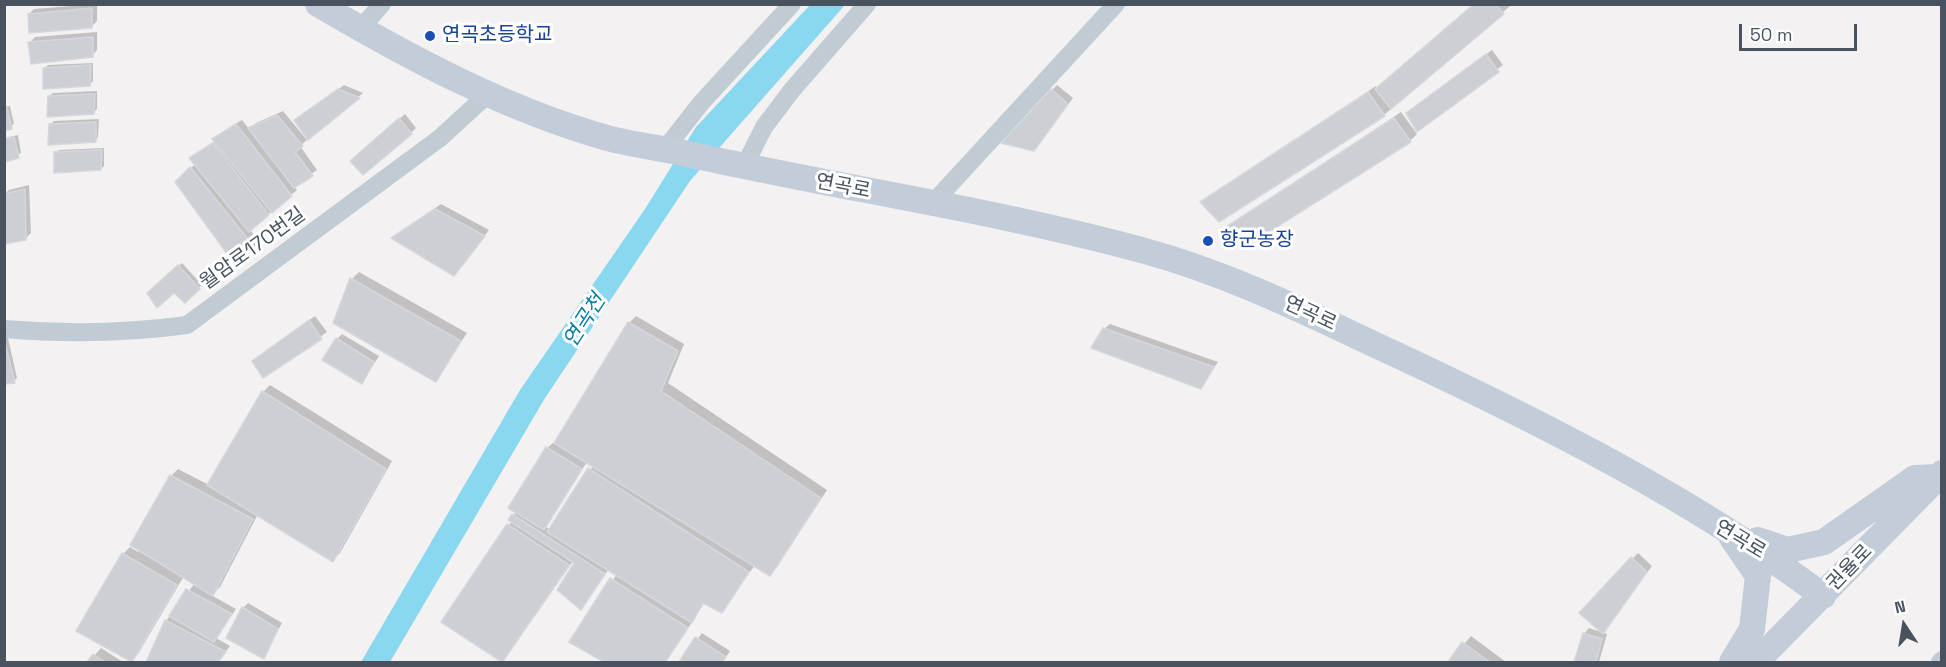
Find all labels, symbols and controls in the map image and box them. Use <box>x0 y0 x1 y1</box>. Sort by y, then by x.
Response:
scale bar <box>1742 12 1860 50</box>
text: 50 m <box>1750 23 1792 46</box>
place label: 연곡초등학교 <box>442 24 552 48</box>
marker: 연곡초등학교 <box>423 29 437 43</box>
street label: 연곡로 <box>814 170 872 204</box>
street label: 월암로170번길 <box>196 203 310 295</box>
place label: 향군농장 <box>1220 229 1294 253</box>
marker: 향군농장 <box>1201 234 1215 248</box>
water label: 연곡천 <box>559 290 611 352</box>
street label: 연곡로 <box>1280 291 1340 337</box>
street label: 연곡로 <box>1710 515 1770 565</box>
street label: 권율로 <box>1822 540 1878 596</box>
north arrow <box>1874 595 1934 655</box>
text: N <box>1893 596 1908 618</box>

